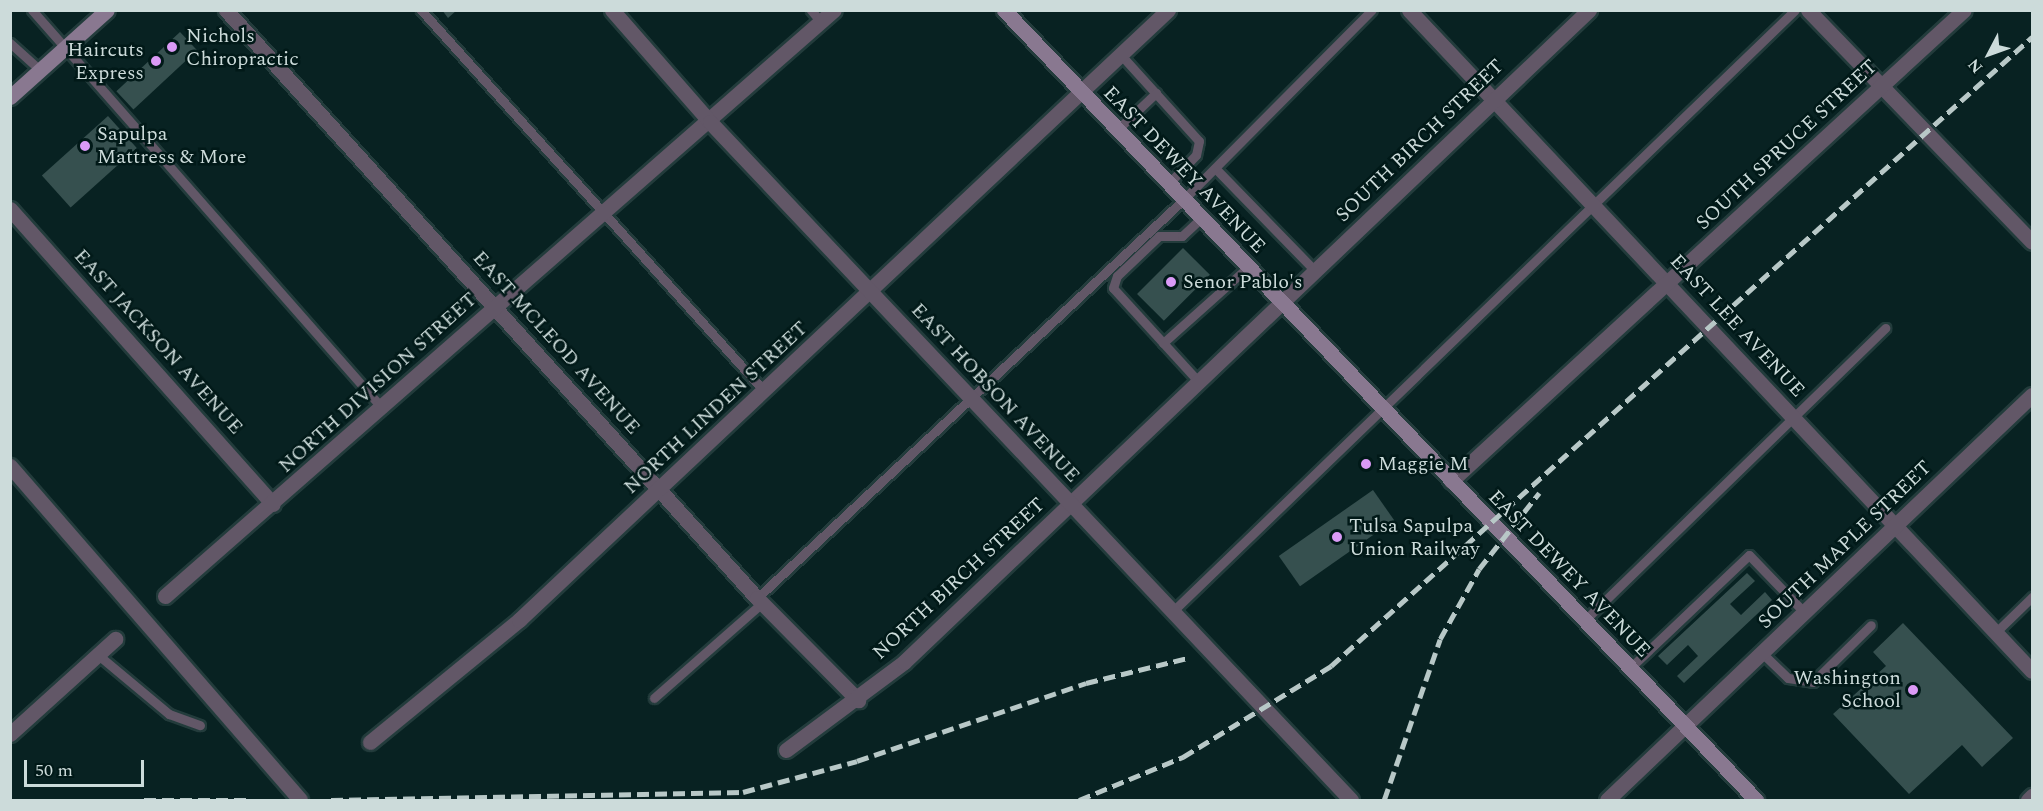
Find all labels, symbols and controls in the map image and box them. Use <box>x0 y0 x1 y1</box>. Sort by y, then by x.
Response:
place label: Nichols Chiropractic <box>186 24 299 71</box>
north arrow <box>1959 24 2019 84</box>
place label: Haircuts Express <box>67 38 144 85</box>
marker: Nichols Chiropractic <box>163 38 181 56</box>
text: N <box>1962 53 1989 79</box>
marker: Haircuts Express <box>149 54 163 68</box>
street label: SOUTH BIRCH STREET <box>1331 54 1509 228</box>
street label: SOUTH SPRUCE STREET <box>1691 55 1883 235</box>
street label: EAST DEWEY AVENUE <box>1098 81 1270 259</box>
place label: Sapulpa Mattress & More <box>97 122 247 169</box>
marker: Sapulpa Mattress & More <box>78 139 92 153</box>
street label: EAST JACKSON AVENUE <box>68 244 248 440</box>
street label: EAST MCLEOD AVENUE <box>467 246 645 440</box>
street label: EAST LEE AVENUE <box>1665 250 1809 402</box>
place label: Senor Pablo's <box>1183 270 1303 294</box>
marker: Senor Pablo's <box>1164 275 1178 289</box>
street label: NORTH DIVISION STREET <box>274 288 482 478</box>
street label: EAST HOBSON AVENUE <box>906 298 1084 488</box>
street label: NORTH LINDEN STREET <box>619 317 813 499</box>
place label: Maggie M <box>1378 452 1468 476</box>
street label: SOUTH MAPLE STREET <box>1753 456 1937 634</box>
marker: Maggie M <box>1359 457 1373 471</box>
street label: EAST DEWEY AVENUE <box>1483 485 1655 663</box>
street label: NORTH BIRCH STREET <box>868 493 1050 665</box>
place label: Tulsa Sapulpa Union Railway <box>1349 514 1480 561</box>
marker: Tulsa Sapulpa Union Railway <box>1330 530 1344 544</box>
place label: Washington School <box>1794 666 1901 713</box>
marker: Washington School <box>1906 683 1920 697</box>
scale bar <box>27 748 147 786</box>
text: 50 m <box>35 757 73 784</box>

